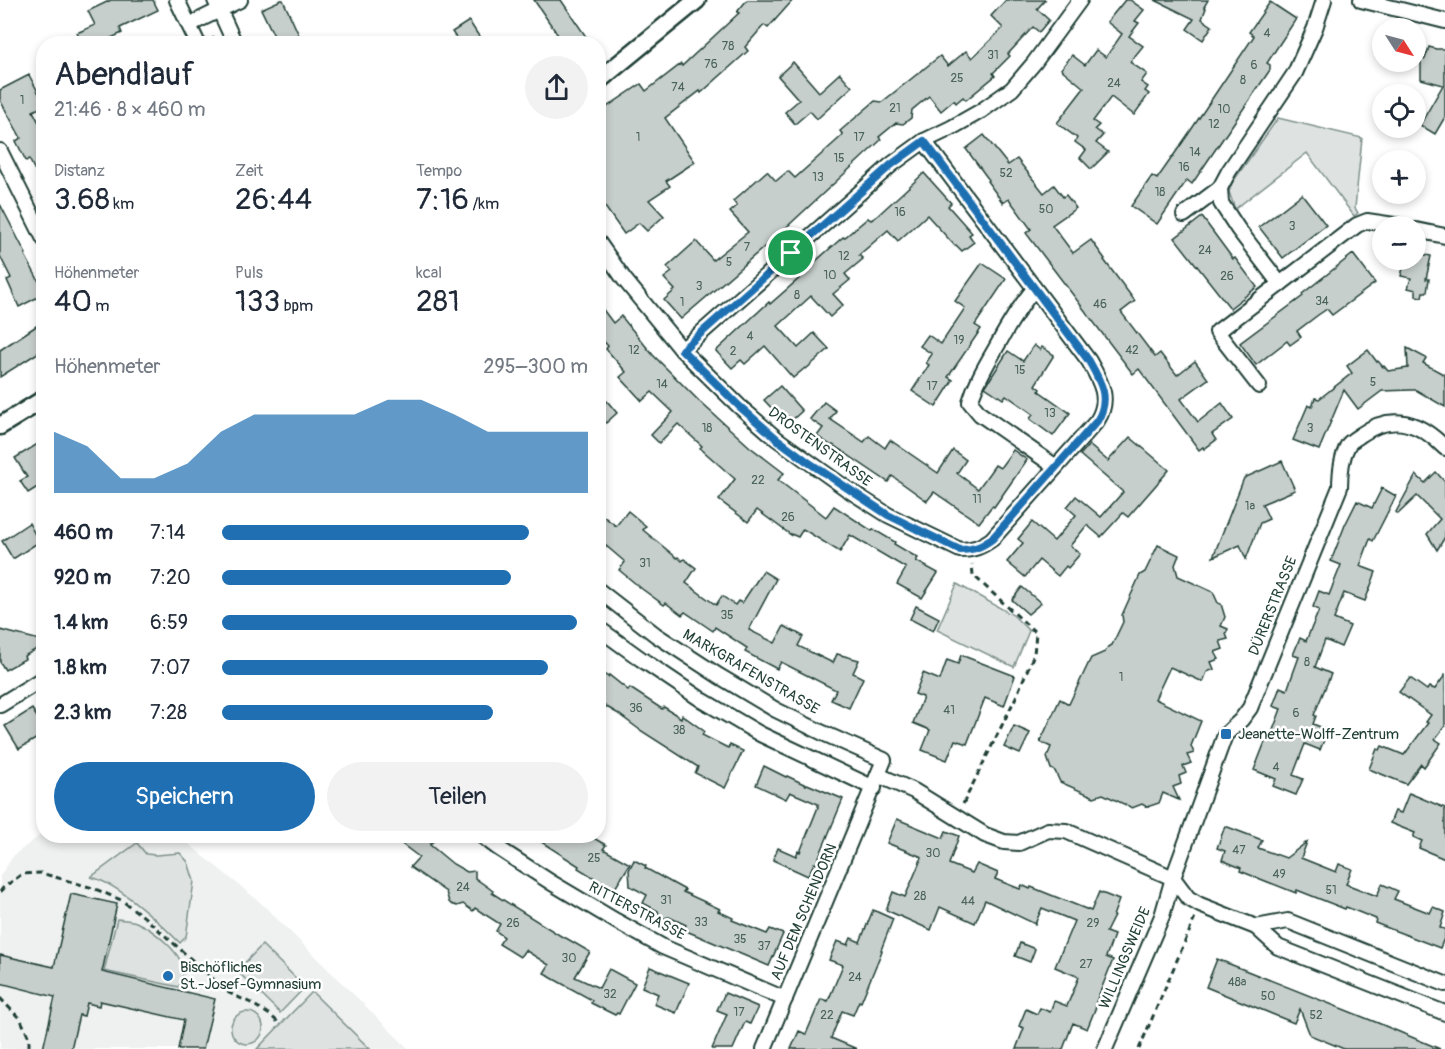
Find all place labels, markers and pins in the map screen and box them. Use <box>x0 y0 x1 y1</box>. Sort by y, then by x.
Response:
pin <box>765 227 816 278</box>
place label: Jeanette-Wolff-Zentrum <box>1238 725 1399 744</box>
marker: Jeanette-Wolff-Zentrum <box>1219 727 1233 741</box>
place label: Bischöfliches St.-Josef-Gymnasium <box>180 958 321 994</box>
marker: Bischöfliches St.-Josef-Gymnasium <box>161 969 175 983</box>

